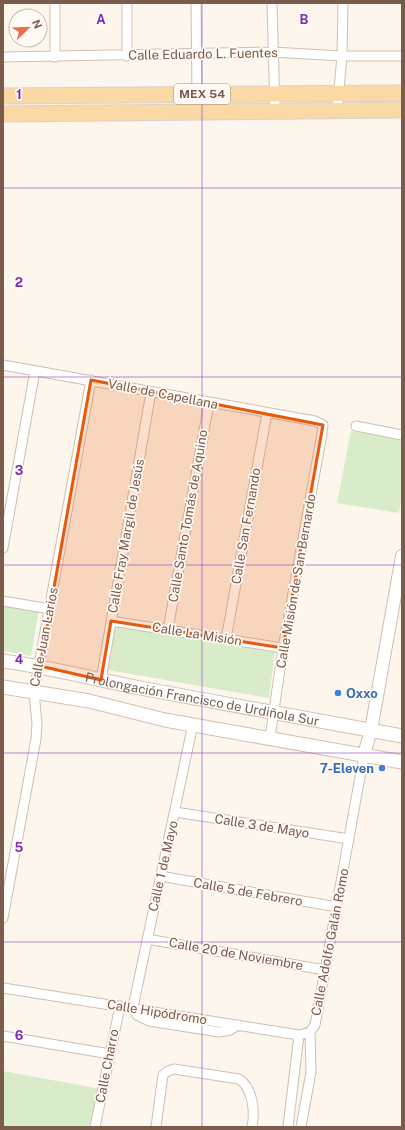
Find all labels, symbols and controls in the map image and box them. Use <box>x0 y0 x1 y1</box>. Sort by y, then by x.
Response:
north arrow <box>8 8 48 48</box>
text: A <box>96 12 106 27</box>
text: B <box>300 12 309 27</box>
text: N <box>30 18 44 30</box>
street label: Calle Eduardo L. Fuentes <box>128 45 278 63</box>
road number: MEX 54 <box>174 84 230 104</box>
text: 1 <box>16 87 22 102</box>
text: 2 <box>15 275 23 290</box>
street label: Valle de Capellana <box>107 376 219 412</box>
street label: Calle Santo Tomás de Aquino <box>165 429 211 603</box>
street label: Calle Fray Margil de Jesús <box>105 458 147 614</box>
text: 3 <box>15 463 24 478</box>
street label: Calle San Fernando <box>228 467 264 585</box>
street label: Calle Misión de San Bernardo <box>273 493 319 669</box>
street label: Calle Juan Larios <box>27 586 61 688</box>
street label: Calle La Misión <box>151 619 243 649</box>
text: 4 <box>15 652 24 667</box>
street label: Prolongación Francisco de Urdiñola Sur <box>84 669 321 728</box>
place label: Oxxo <box>346 686 378 701</box>
marker: Oxxo <box>333 688 343 698</box>
place label: 7-Eleven <box>320 761 374 776</box>
marker: 7-Eleven <box>377 763 387 773</box>
street label: Calle 3 de Mayo <box>213 811 311 841</box>
street label: Calle 1 de Mayo <box>145 819 181 913</box>
text: 5 <box>15 840 24 855</box>
street label: Calle Adolfo Galán Romo <box>308 867 352 1017</box>
street label: Calle 5 de Febrero <box>192 875 304 909</box>
street label: Calle 20 de Noviembre <box>168 935 304 973</box>
street label: Calle Hipódromo <box>106 997 208 1027</box>
text: 6 <box>15 1028 24 1043</box>
street label: Calle Charro <box>92 1028 122 1104</box>

